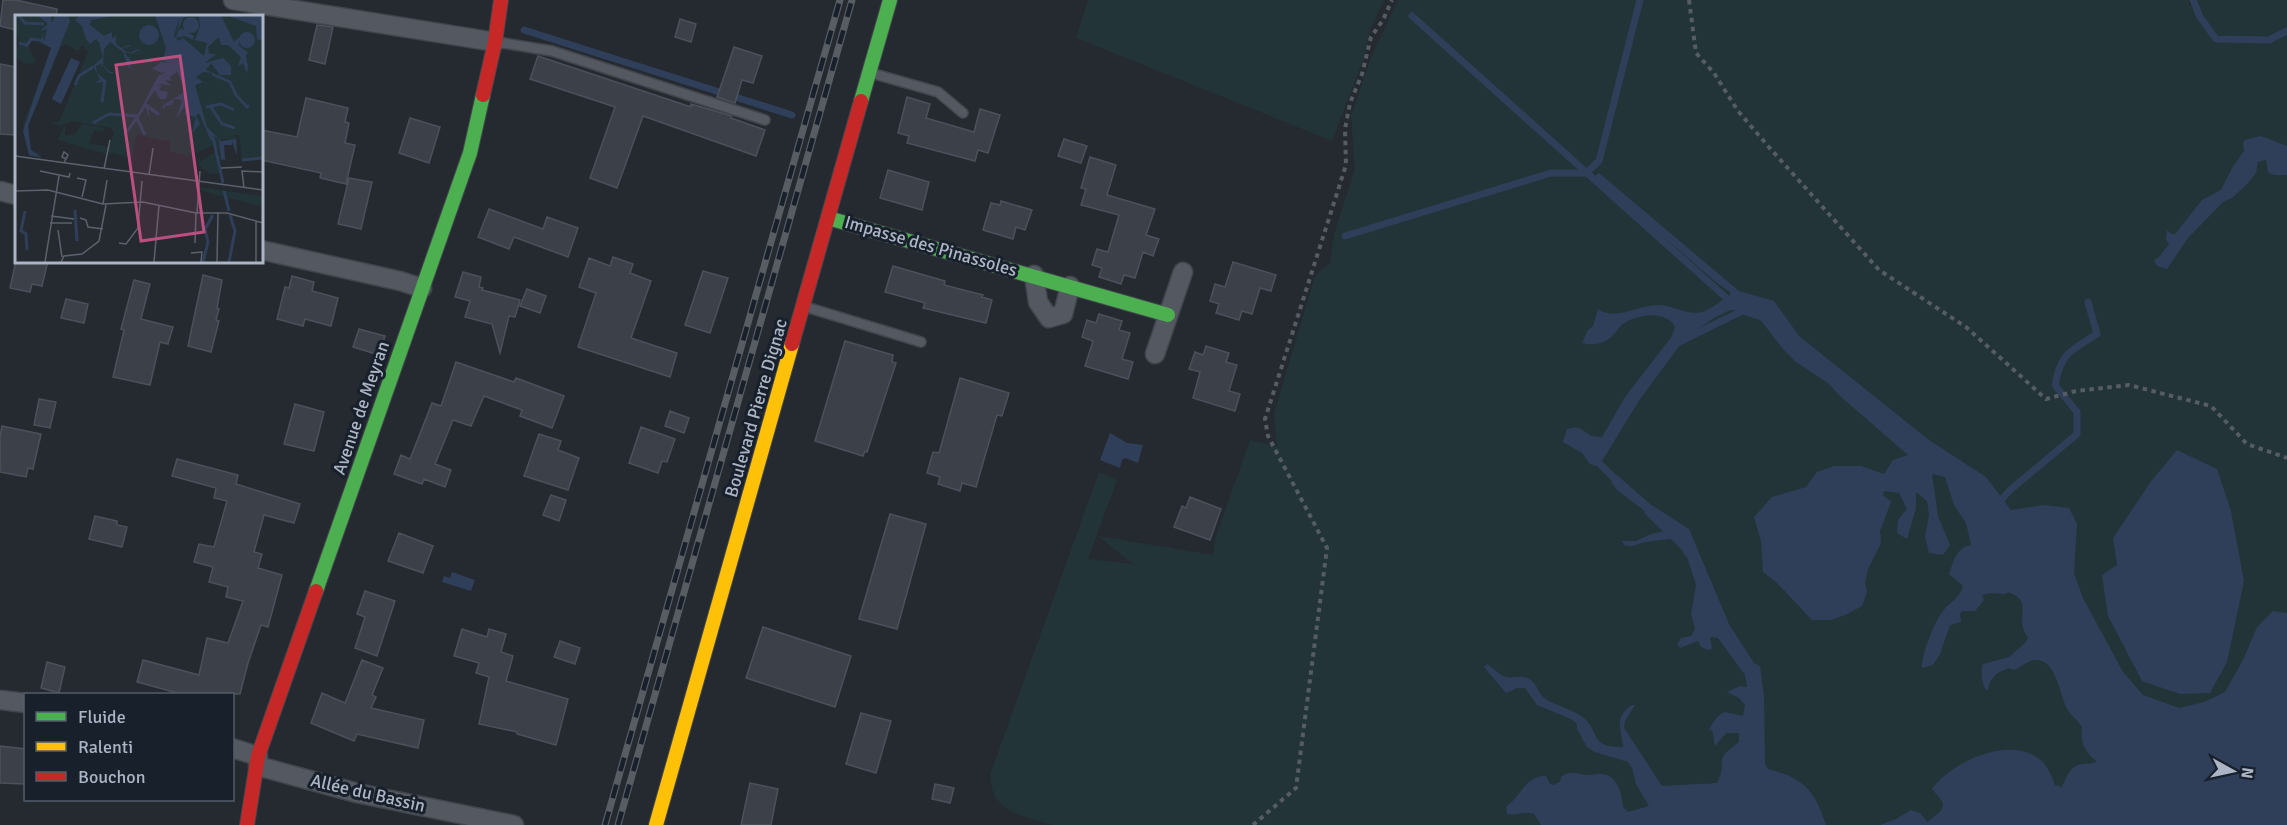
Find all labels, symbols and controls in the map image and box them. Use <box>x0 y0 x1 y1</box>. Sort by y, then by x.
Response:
inset map <box>15 15 262 262</box>
street label: Impasse des Pinassoles <box>842 211 1020 281</box>
street label: Boulevard Pierre Dignac <box>720 316 792 500</box>
street label: Avenue de Meyran <box>328 338 394 478</box>
legend <box>24 693 234 801</box>
text: Fluide <box>78 706 126 728</box>
text: Ralenti <box>78 736 133 758</box>
north arrow <box>2203 741 2263 801</box>
text: Bouchon <box>78 766 146 788</box>
text: N <box>2236 766 2258 780</box>
street label: Allée du Bassin <box>309 769 427 817</box>

